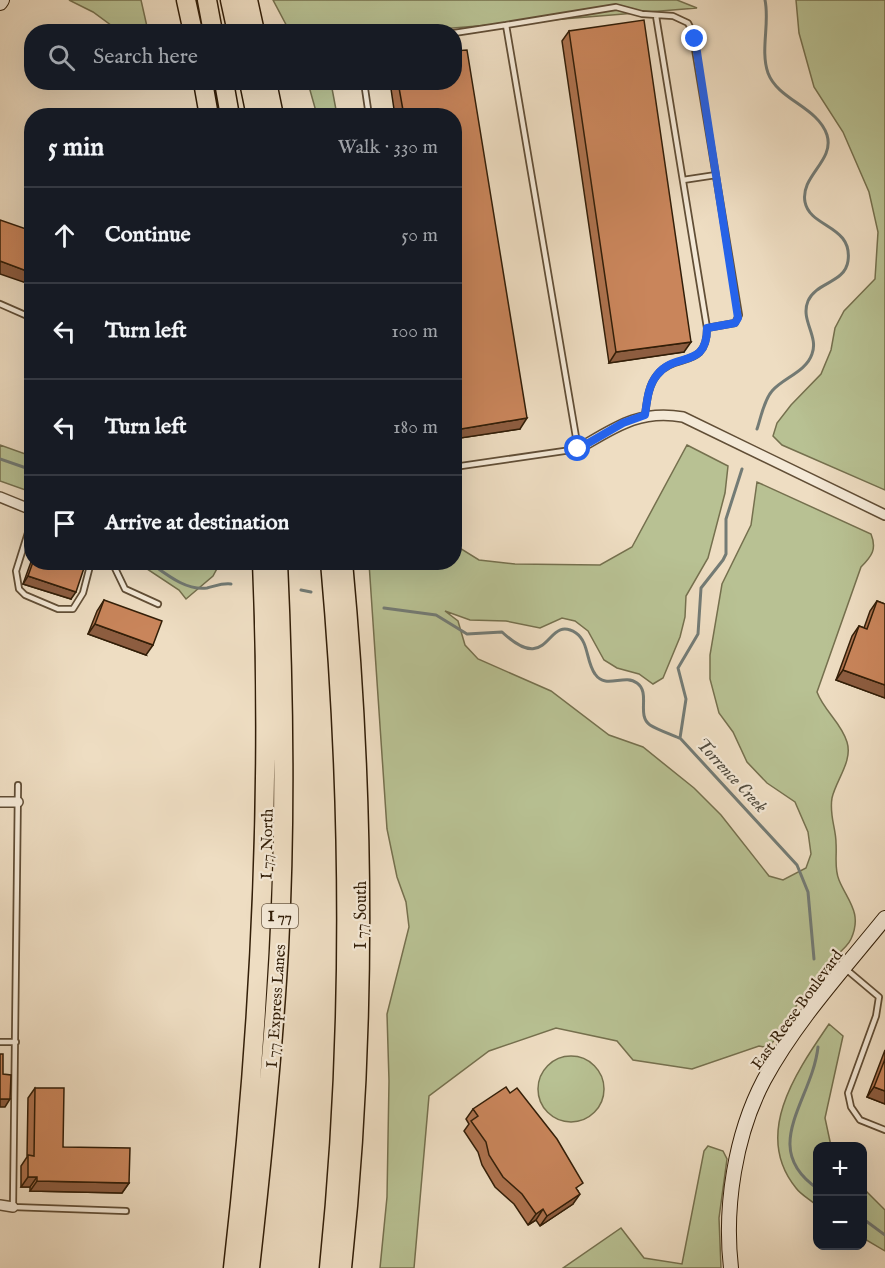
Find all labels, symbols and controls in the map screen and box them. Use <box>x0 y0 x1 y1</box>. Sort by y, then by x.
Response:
search box <box>24 24 462 90</box>
route end <box>681 25 707 51</box>
icon: search <box>45 41 78 74</box>
text: Search here <box>93 43 198 71</box>
text: 5 min <box>48 131 104 164</box>
text: Walk · 330 m <box>338 135 438 160</box>
icon: ahead <box>48 219 81 252</box>
text: Continue <box>105 221 191 249</box>
text: 50 m <box>401 223 438 248</box>
icon: left <box>48 315 81 348</box>
text: Turn left <box>105 317 187 345</box>
text: 100 m <box>391 319 438 344</box>
icon: left <box>48 411 81 444</box>
text: Turn left <box>105 413 187 441</box>
text: 180 m <box>393 415 438 440</box>
route start <box>564 435 590 461</box>
icon: arrive <box>48 507 81 540</box>
text: Arrive at destination <box>105 509 289 537</box>
water label: Torrence Creek <box>690 734 772 818</box>
street label: I 77 North <box>257 808 279 880</box>
street label: I 77 South <box>352 881 372 949</box>
road number: I 77 <box>262 904 298 928</box>
street label: I 77 Express Lanes <box>263 943 291 1069</box>
street label: East Reese Boulevard <box>747 946 848 1074</box>
map controls <box>813 1142 867 1250</box>
button: + <box>813 1142 867 1196</box>
button: − <box>813 1196 867 1250</box>

